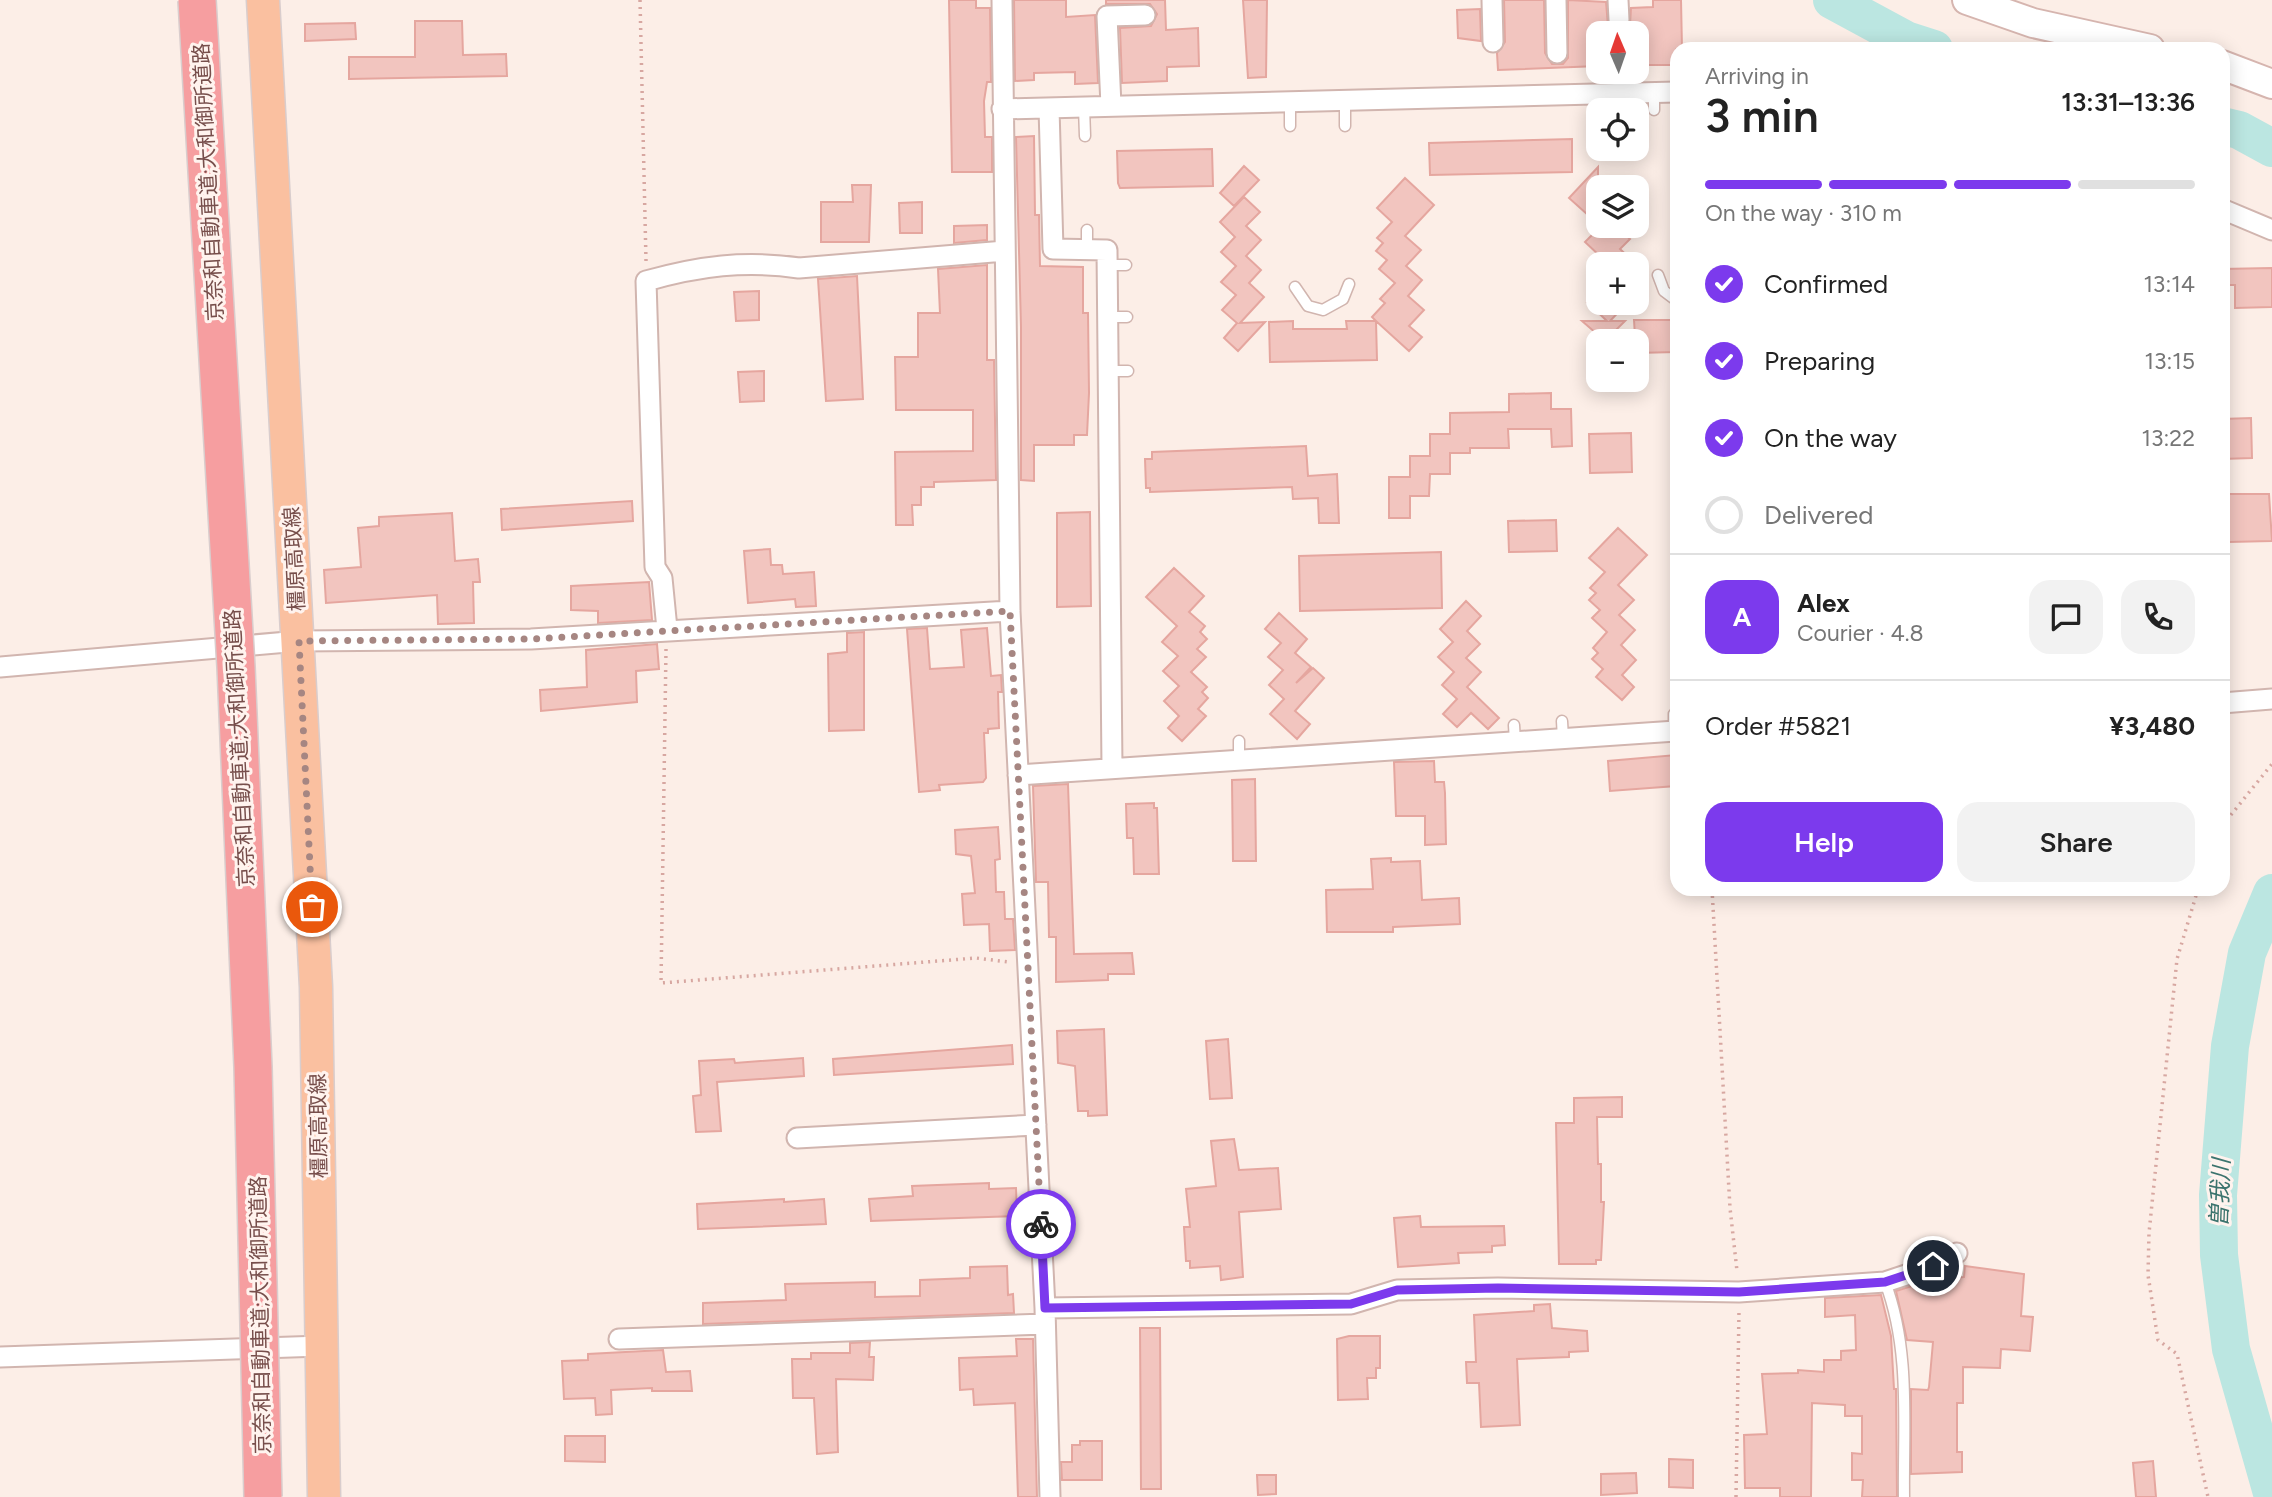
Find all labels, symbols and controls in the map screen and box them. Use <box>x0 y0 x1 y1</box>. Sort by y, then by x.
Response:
north arrow <box>1586 21 1648 84</box>
map controls <box>1586 21 1649 392</box>
street label: 京奈和自動車道;大和御所道路 <box>188 42 228 322</box>
text: Arriving in <box>1705 62 1809 90</box>
text: 13:31–13:36 <box>2061 86 2195 118</box>
text: 3 min <box>1705 88 1819 144</box>
button: locate <box>1586 98 1649 161</box>
button: layers <box>1586 175 1649 238</box>
text: On the way · 310 m <box>1705 199 1902 227</box>
button: + <box>1586 252 1649 315</box>
icon: check <box>1705 265 1743 303</box>
text: Confirmed <box>1764 268 1888 300</box>
text: 13:14 <box>2143 270 2195 298</box>
button: − <box>1586 329 1649 392</box>
icon: check <box>1705 342 1743 380</box>
text: Preparing <box>1764 345 1875 377</box>
text: 13:15 <box>2144 347 2195 375</box>
icon: check <box>1705 419 1743 457</box>
text: On the way <box>1764 422 1897 454</box>
text: 13:22 <box>2141 424 2195 452</box>
text: Delivered <box>1764 499 1873 531</box>
street label: 橿原高取線 <box>279 506 309 612</box>
button: chat <box>2029 580 2103 654</box>
button: phone <box>2121 580 2195 654</box>
text: Alex <box>1797 587 1850 619</box>
text: A <box>1733 601 1751 633</box>
street label: 京奈和自動車道;大和御所道路 <box>219 608 259 888</box>
text: Courier · 4.8 <box>1797 619 1924 647</box>
text: Order #5821 <box>1705 710 1851 742</box>
text: ¥3,480 <box>2109 710 2195 742</box>
button: Help <box>1705 802 1943 882</box>
button: Share <box>1957 802 2195 882</box>
pin <box>282 877 342 937</box>
icon: bag <box>293 888 331 926</box>
street label: 橿原高取線 <box>305 1073 331 1179</box>
water label: 曽我川 <box>2205 1155 2235 1228</box>
street label: 京奈和自動車道;大和御所道路 <box>245 1176 275 1454</box>
courier <box>1006 1189 1076 1259</box>
icon: bike <box>1022 1205 1060 1243</box>
pin <box>1903 1236 1963 1296</box>
icon: home <box>1914 1247 1952 1285</box>

